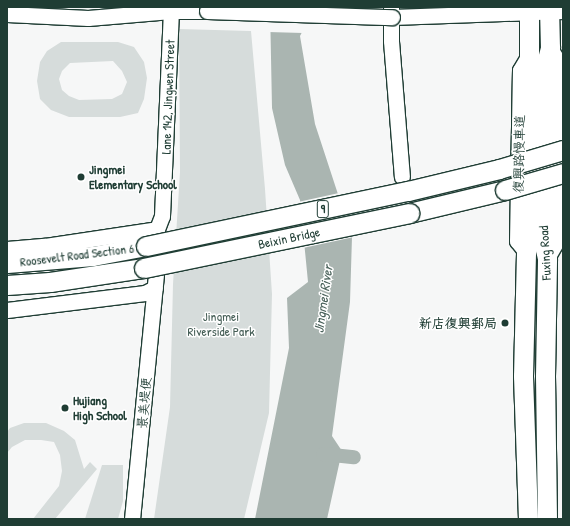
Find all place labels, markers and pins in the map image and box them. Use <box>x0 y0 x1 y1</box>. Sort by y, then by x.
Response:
place label: Jingmei Elementary School <box>89 162 177 193</box>
marker: Jingmei Elementary School <box>76 172 86 182</box>
place label: 新店復興郵局 <box>419 315 497 331</box>
marker: 新店復興郵局 <box>500 318 510 328</box>
place label: Hujiang High School <box>73 393 127 424</box>
marker: Hujiang High School <box>60 403 70 413</box>

